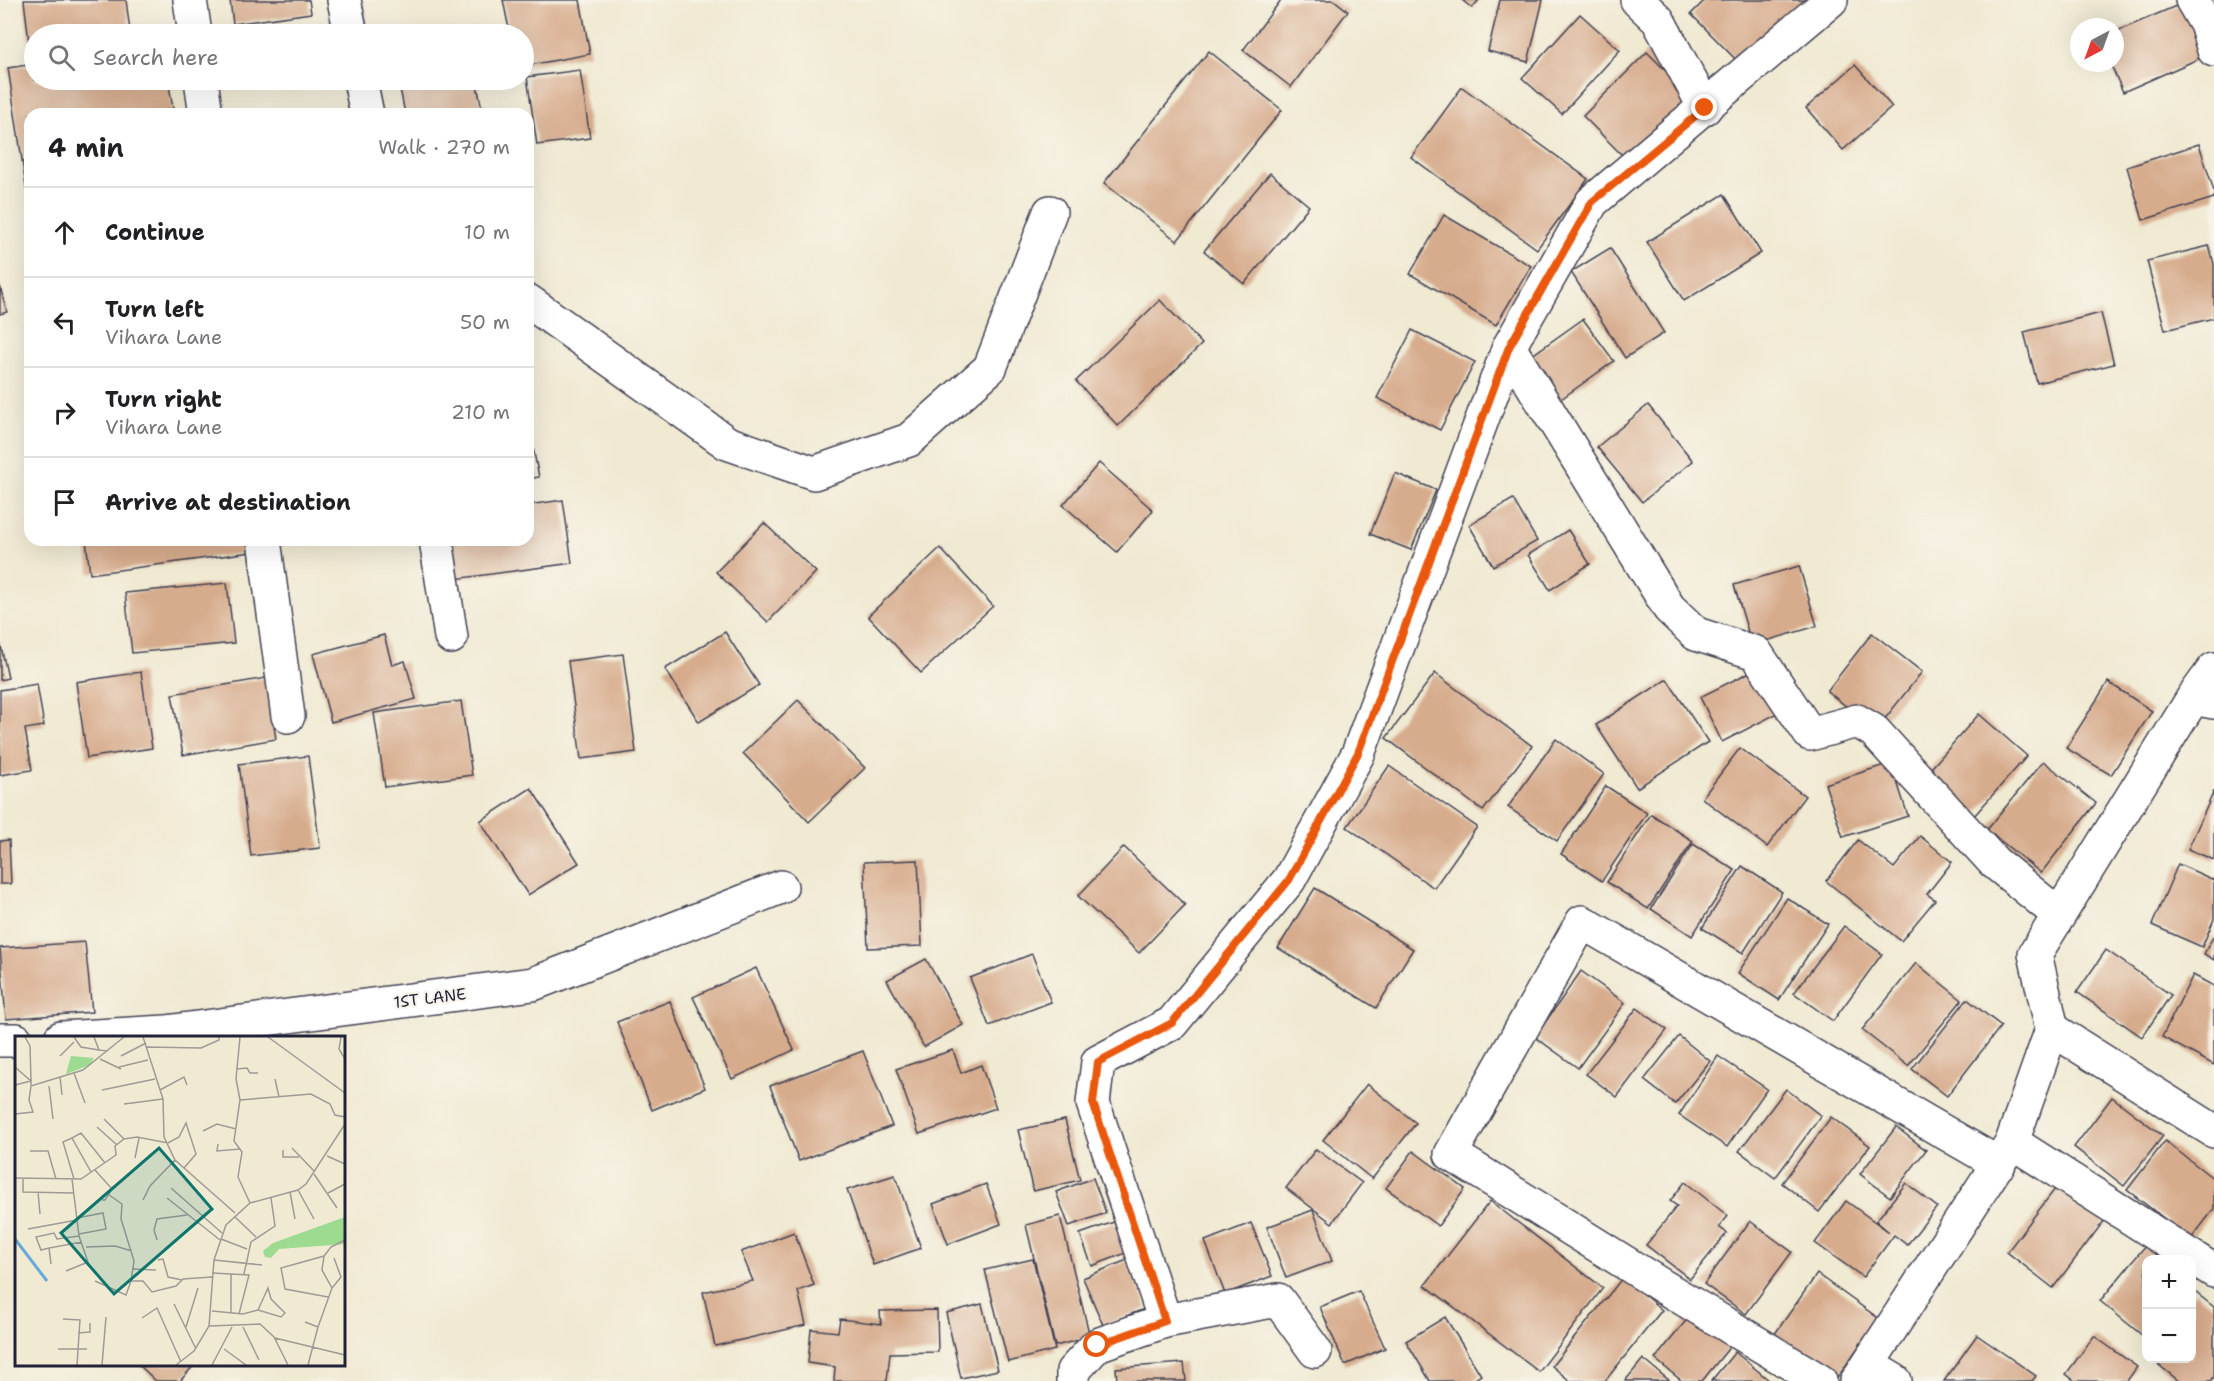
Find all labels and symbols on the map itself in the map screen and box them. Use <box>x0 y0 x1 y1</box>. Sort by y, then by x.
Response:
north arrow <box>2070 18 2124 72</box>
route end <box>1691 94 1717 120</box>
street label: 1ST LANE <box>393 983 467 1013</box>
inset map <box>15 1036 345 1366</box>
route start <box>1083 1331 1109 1357</box>

